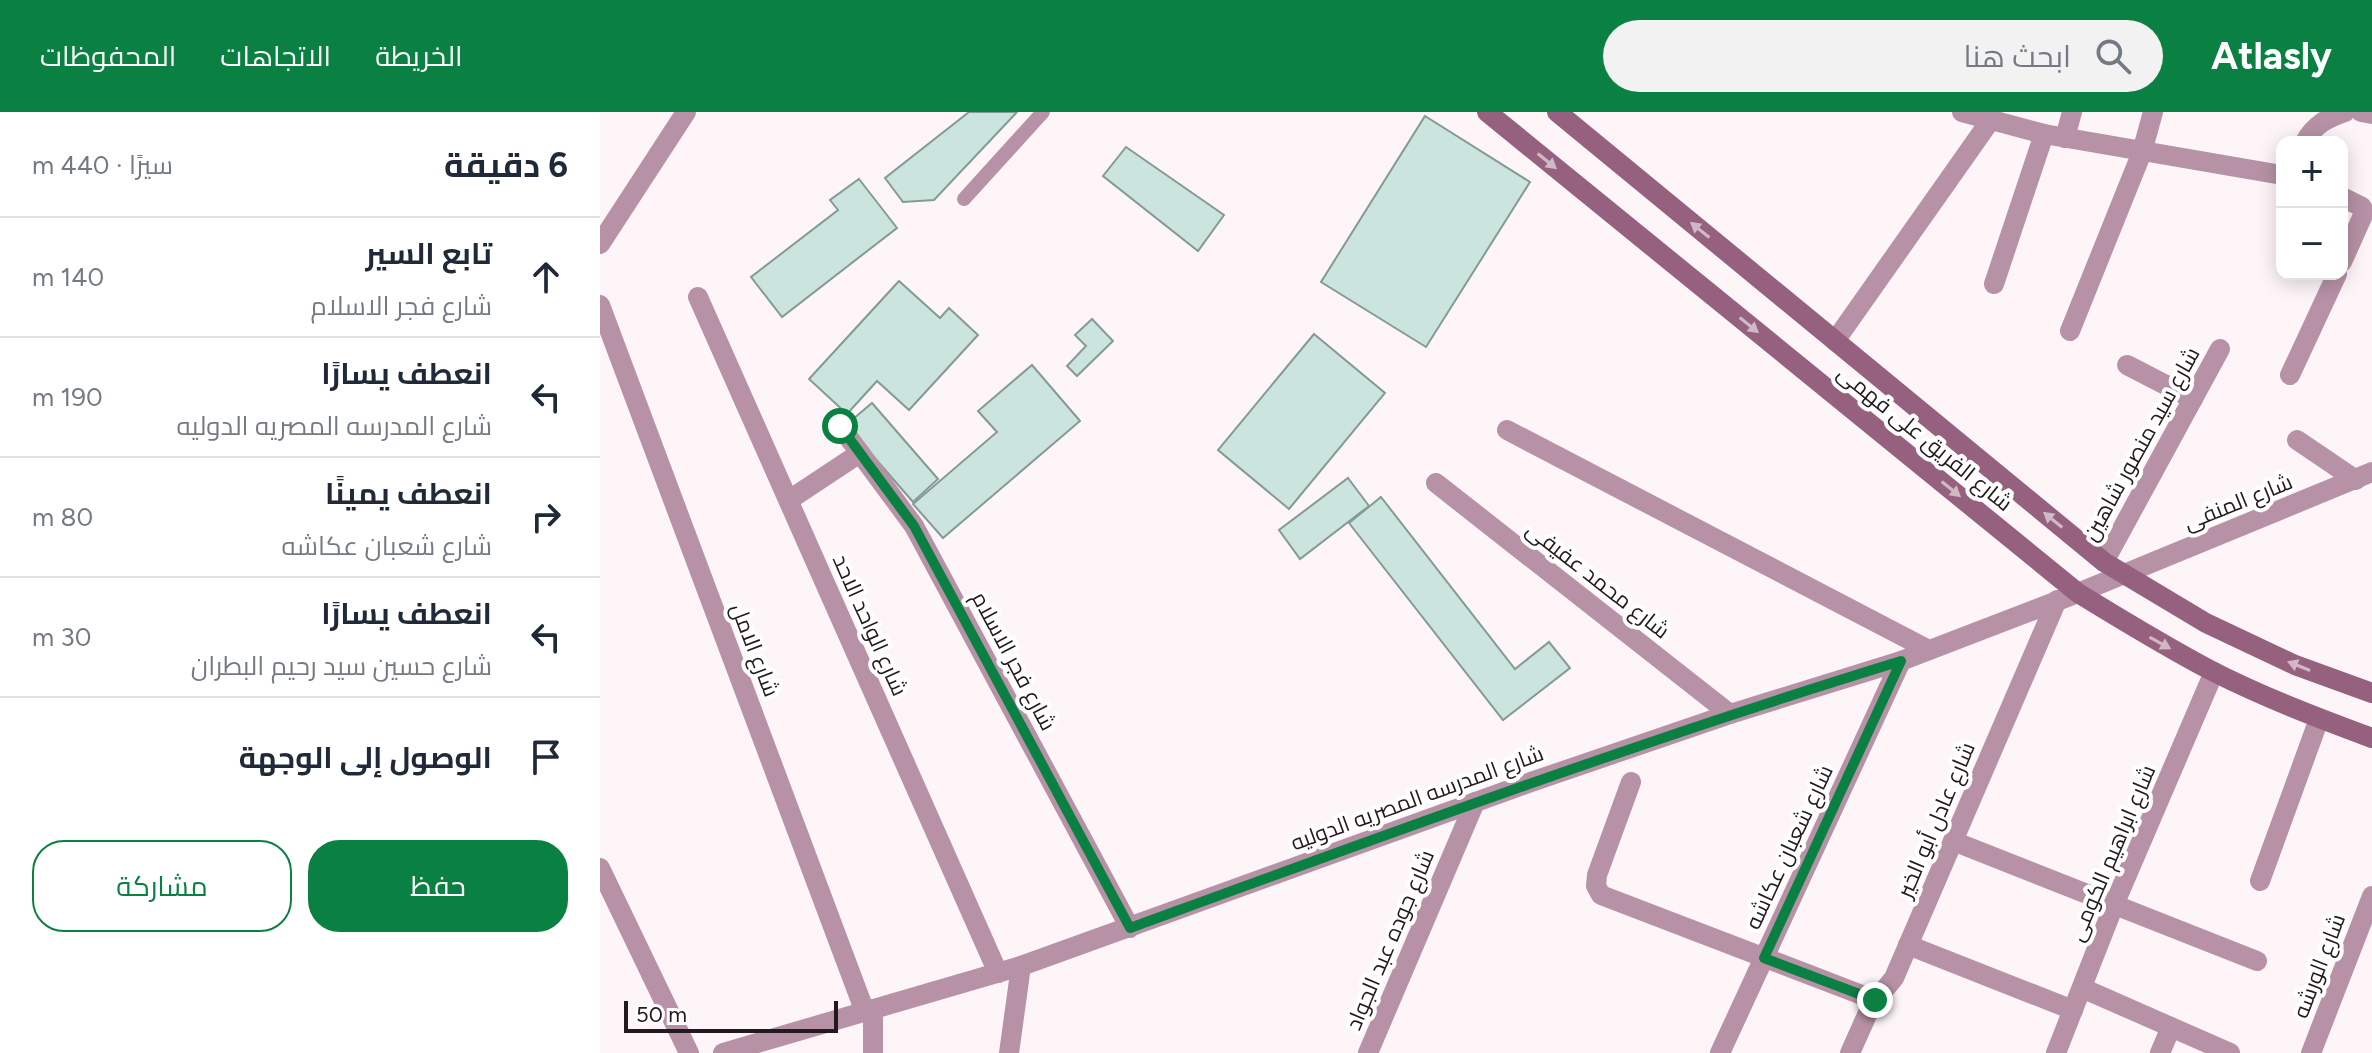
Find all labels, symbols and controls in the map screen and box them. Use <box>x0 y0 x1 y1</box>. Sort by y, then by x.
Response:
search box <box>1603 20 2163 92</box>
text: Atlasly <box>2211 33 2332 79</box>
icon: search <box>2091 34 2135 78</box>
text: ابحث هنا <box>1963 38 2071 75</box>
text: المحفوظات <box>40 39 176 73</box>
text: الاتجاهات <box>220 39 331 73</box>
text: الخريطة <box>375 39 463 73</box>
map controls <box>2276 136 2348 280</box>
button: + <box>2276 136 2348 208</box>
text: 6 دقيقة <box>444 145 568 186</box>
text: سيرًا · 440 m <box>32 149 173 181</box>
one-way arrow <box>1537 152 1557 169</box>
button: − <box>2276 208 2348 280</box>
one-way arrow <box>1691 222 1711 239</box>
text: تابع السير <box>366 235 492 272</box>
icon: ahead <box>524 255 568 299</box>
text: 140 m <box>32 261 104 293</box>
text: شارع فجر الاسلام <box>311 290 492 322</box>
one-way arrow <box>1739 316 1759 333</box>
street label: شارع سيد منصور شاهين <box>2077 342 2206 546</box>
text: انعطف يسارًا <box>321 355 492 392</box>
street label: شارع الفريق على فهمى <box>1831 359 2018 518</box>
icon: left <box>524 375 568 419</box>
text: 190 m <box>32 381 103 413</box>
route start <box>822 408 858 444</box>
text: شارع المدرسه المصريه الدوليه <box>177 410 492 442</box>
street label: شارع المنفى <box>2180 468 2297 537</box>
text: انعطف يمينًا <box>325 475 492 512</box>
one-way arrow <box>1941 481 1961 497</box>
icon: right <box>524 495 568 539</box>
text: 80 m <box>32 501 93 533</box>
one-way arrow <box>2042 511 2063 528</box>
street label: شارع محمد عفيفى <box>1520 516 1675 645</box>
text: شارع شعبان عكاشه <box>281 530 492 562</box>
street label: شارع الواحد الاحد <box>826 550 913 700</box>
street label: شارع فجر الاسلام <box>964 587 1062 736</box>
text: انعطف يسارًا <box>321 595 492 632</box>
street label: شارع الامل <box>724 600 785 701</box>
icon: left <box>524 615 568 659</box>
text: 30 m <box>32 621 91 653</box>
one-way arrow <box>2149 635 2171 649</box>
text: شارع حسين سيد رحيم البطران <box>191 650 492 682</box>
one-way arrow <box>2287 659 2311 672</box>
icon: arrive <box>524 735 568 779</box>
street label: شارع عادل أبو الخير <box>1890 738 1982 904</box>
text: الوصول إلى الوجهة <box>239 739 492 776</box>
street label: شارع المدرسه المصريه الدوليه <box>1287 740 1547 857</box>
street label: شارع شعبان عكاشه <box>1739 761 1840 934</box>
street label: شارع ابراهيم الكومى <box>2063 761 2163 946</box>
button: مشاركة <box>32 840 292 932</box>
button: حفظ <box>308 840 568 932</box>
street label: شارع جوده عبد الجواد <box>1340 846 1441 1035</box>
street label: شارع الورشه <box>2287 910 2352 1022</box>
route end <box>1857 982 1893 1018</box>
scale bar <box>624 997 838 1033</box>
text: 50 m <box>636 1001 687 1028</box>

